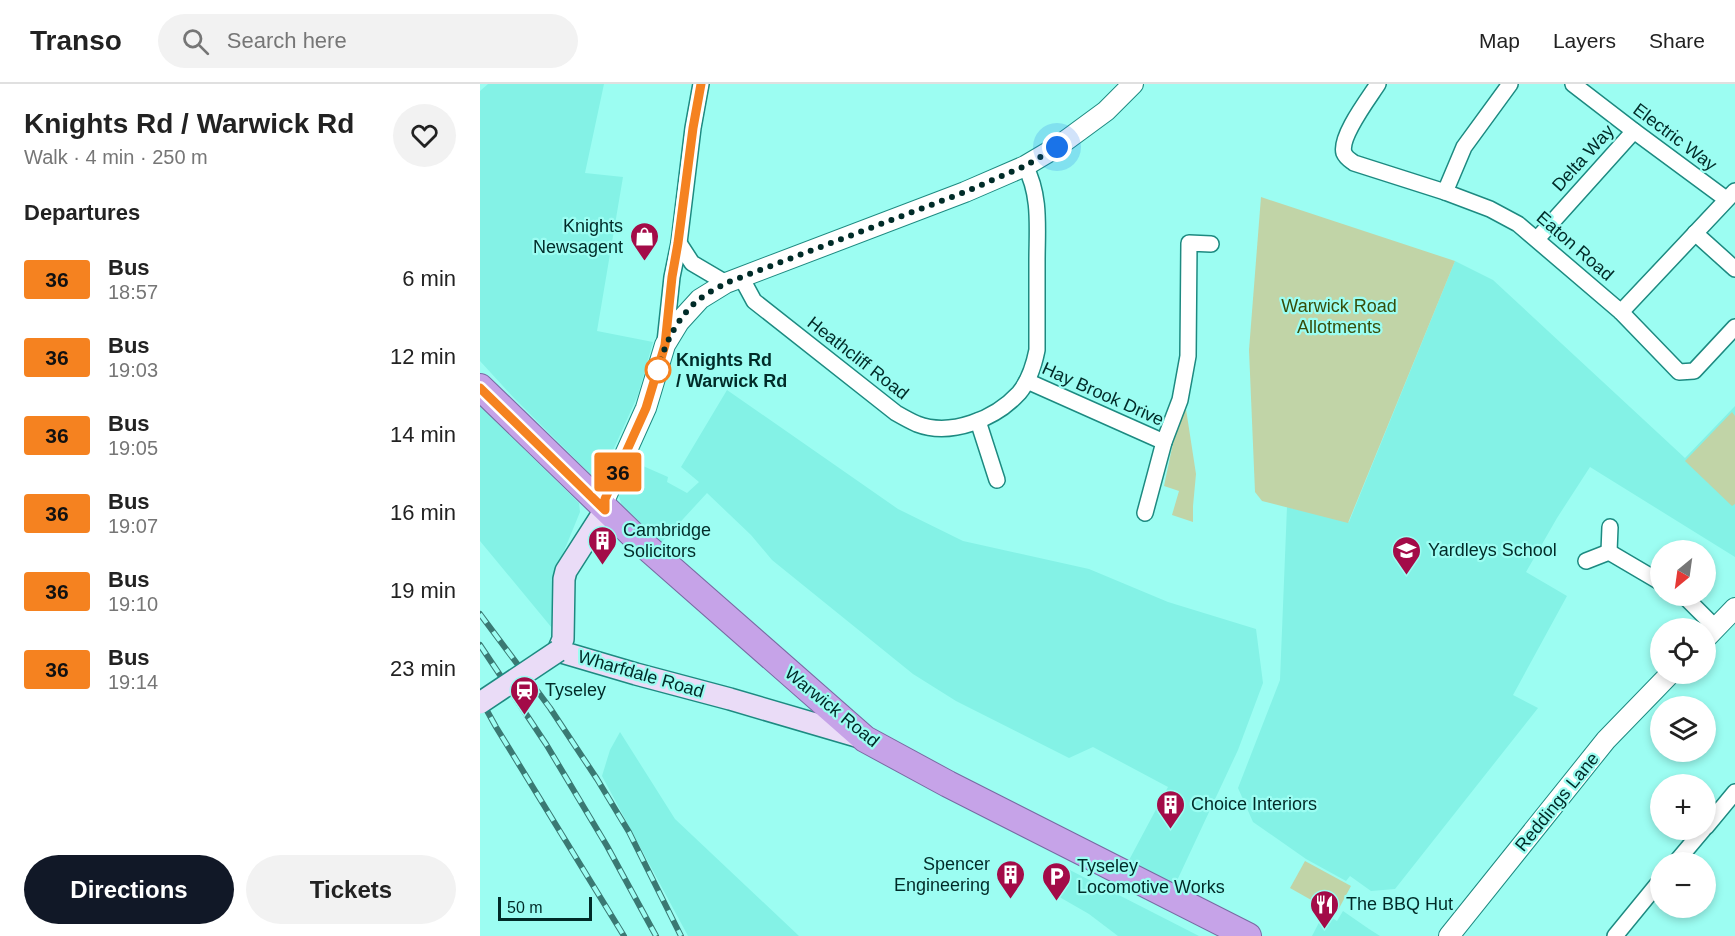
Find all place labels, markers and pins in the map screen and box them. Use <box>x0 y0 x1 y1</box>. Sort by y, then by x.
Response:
place label: Knights Newsagent <box>533 216 623 257</box>
shop icon: Knights Newsagent <box>628 220 660 262</box>
place label: Knights Rd / Warwick Rd <box>676 350 787 391</box>
marker: Knights Rd / Warwick Rd <box>645 357 671 383</box>
place label: Cambridge Solicitors <box>623 520 711 561</box>
building icon: Cambridge Solicitors <box>586 524 618 566</box>
school or university icon: Yardleys School <box>1391 534 1423 576</box>
place label: Yardleys School <box>1428 540 1557 560</box>
station icon: Tyseley <box>508 674 540 716</box>
place label: Tyseley <box>545 680 606 700</box>
building icon: Choice Interiors <box>1154 788 1186 830</box>
place label: Choice Interiors <box>1191 794 1317 814</box>
place label: Spencer Engineering <box>894 854 990 895</box>
place label: Tyseley Locomotive Works <box>1077 856 1225 897</box>
building icon: Spencer Engineering <box>995 858 1027 900</box>
parking icon: Tyseley Locomotive Works <box>1040 860 1072 902</box>
restaurant icon: The BBQ Hut <box>1309 888 1341 930</box>
place label: The BBQ Hut <box>1346 894 1453 914</box>

